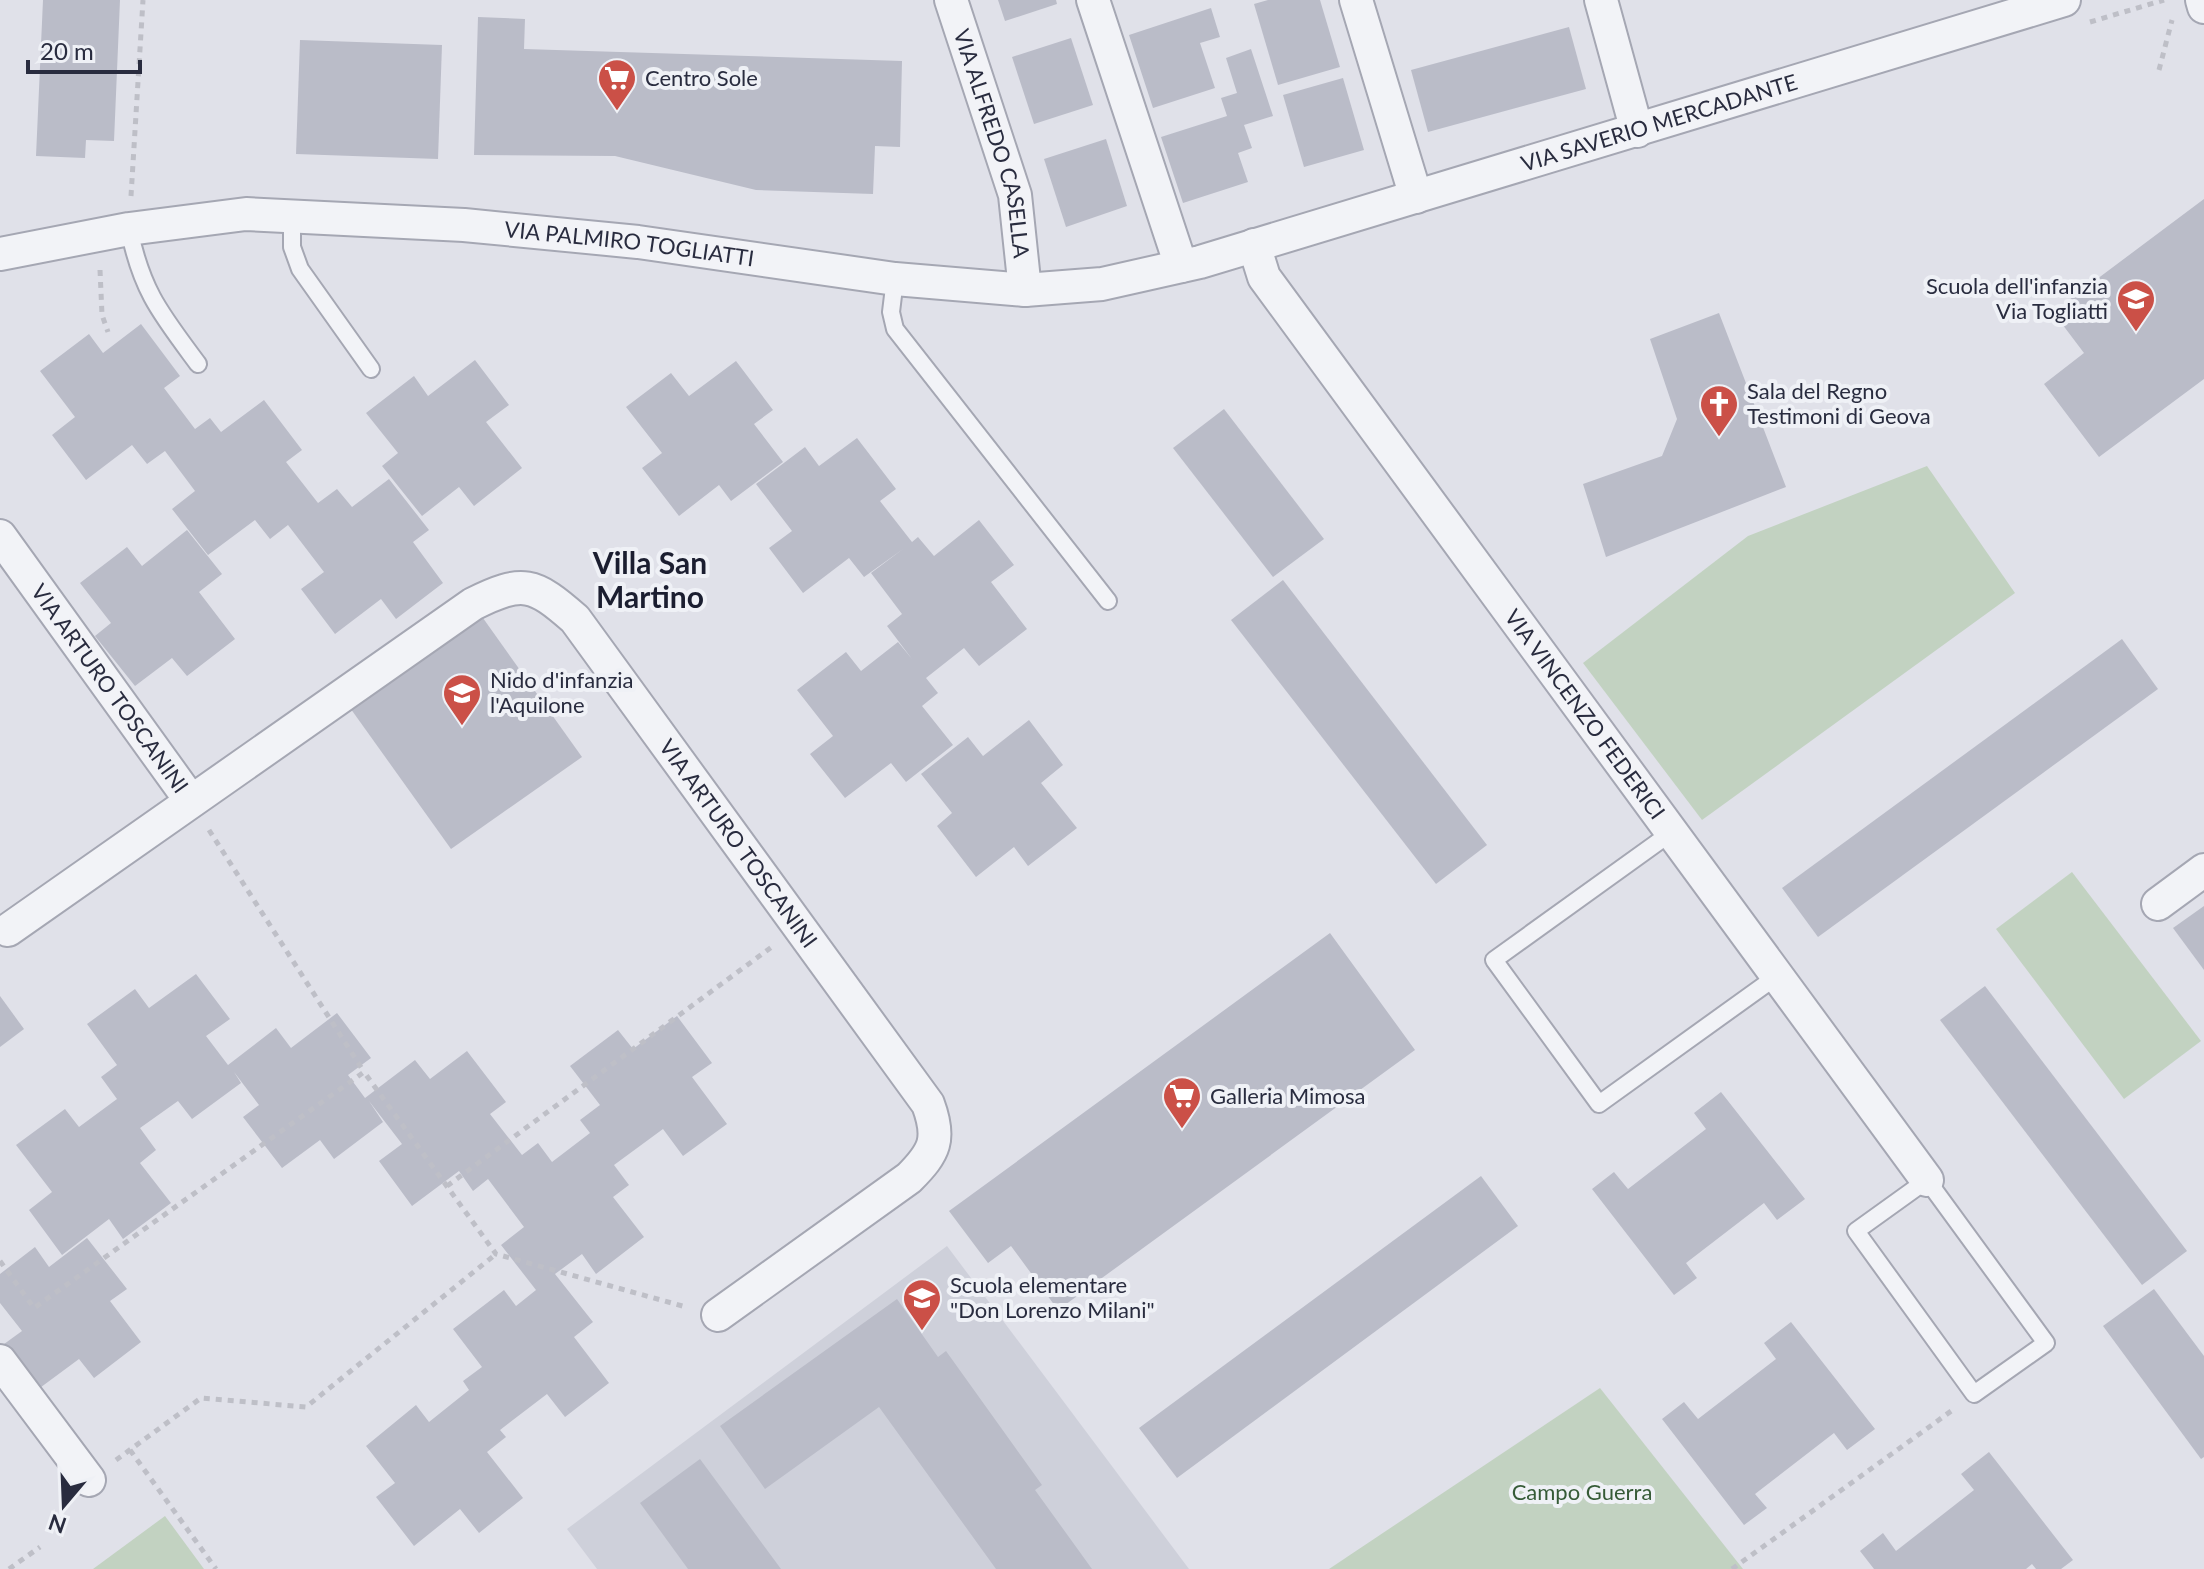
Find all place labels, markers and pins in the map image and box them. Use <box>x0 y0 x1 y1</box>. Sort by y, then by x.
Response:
supermarket icon: Centro Sole <box>596 57 638 112</box>
place label: Centro Sole <box>645 64 758 91</box>
place label: Scuola dell'infanzia Via Togliatti <box>1926 272 2108 324</box>
school or university icon: Scuola dell'infanzia Via Togliatti <box>2115 278 2157 333</box>
place label: Sala del Regno Testimoni di Geova <box>1747 377 1931 429</box>
church icon: Sala del Regno Testimoni di Geova <box>1698 383 1740 438</box>
place label: Nido d'infanzia l'Aquilone <box>490 666 634 718</box>
school or university icon: Nido d'infanzia l'Aquilone <box>441 672 483 727</box>
supermarket icon: Galleria Mimosa <box>1161 1075 1203 1130</box>
place label: Galleria Mimosa <box>1210 1082 1365 1109</box>
place label: Scuola elementare "Don Lorenzo Milani" <box>950 1271 1155 1323</box>
school or university icon: Scuola elementare "Don Lorenzo Milani" <box>901 1277 943 1332</box>

